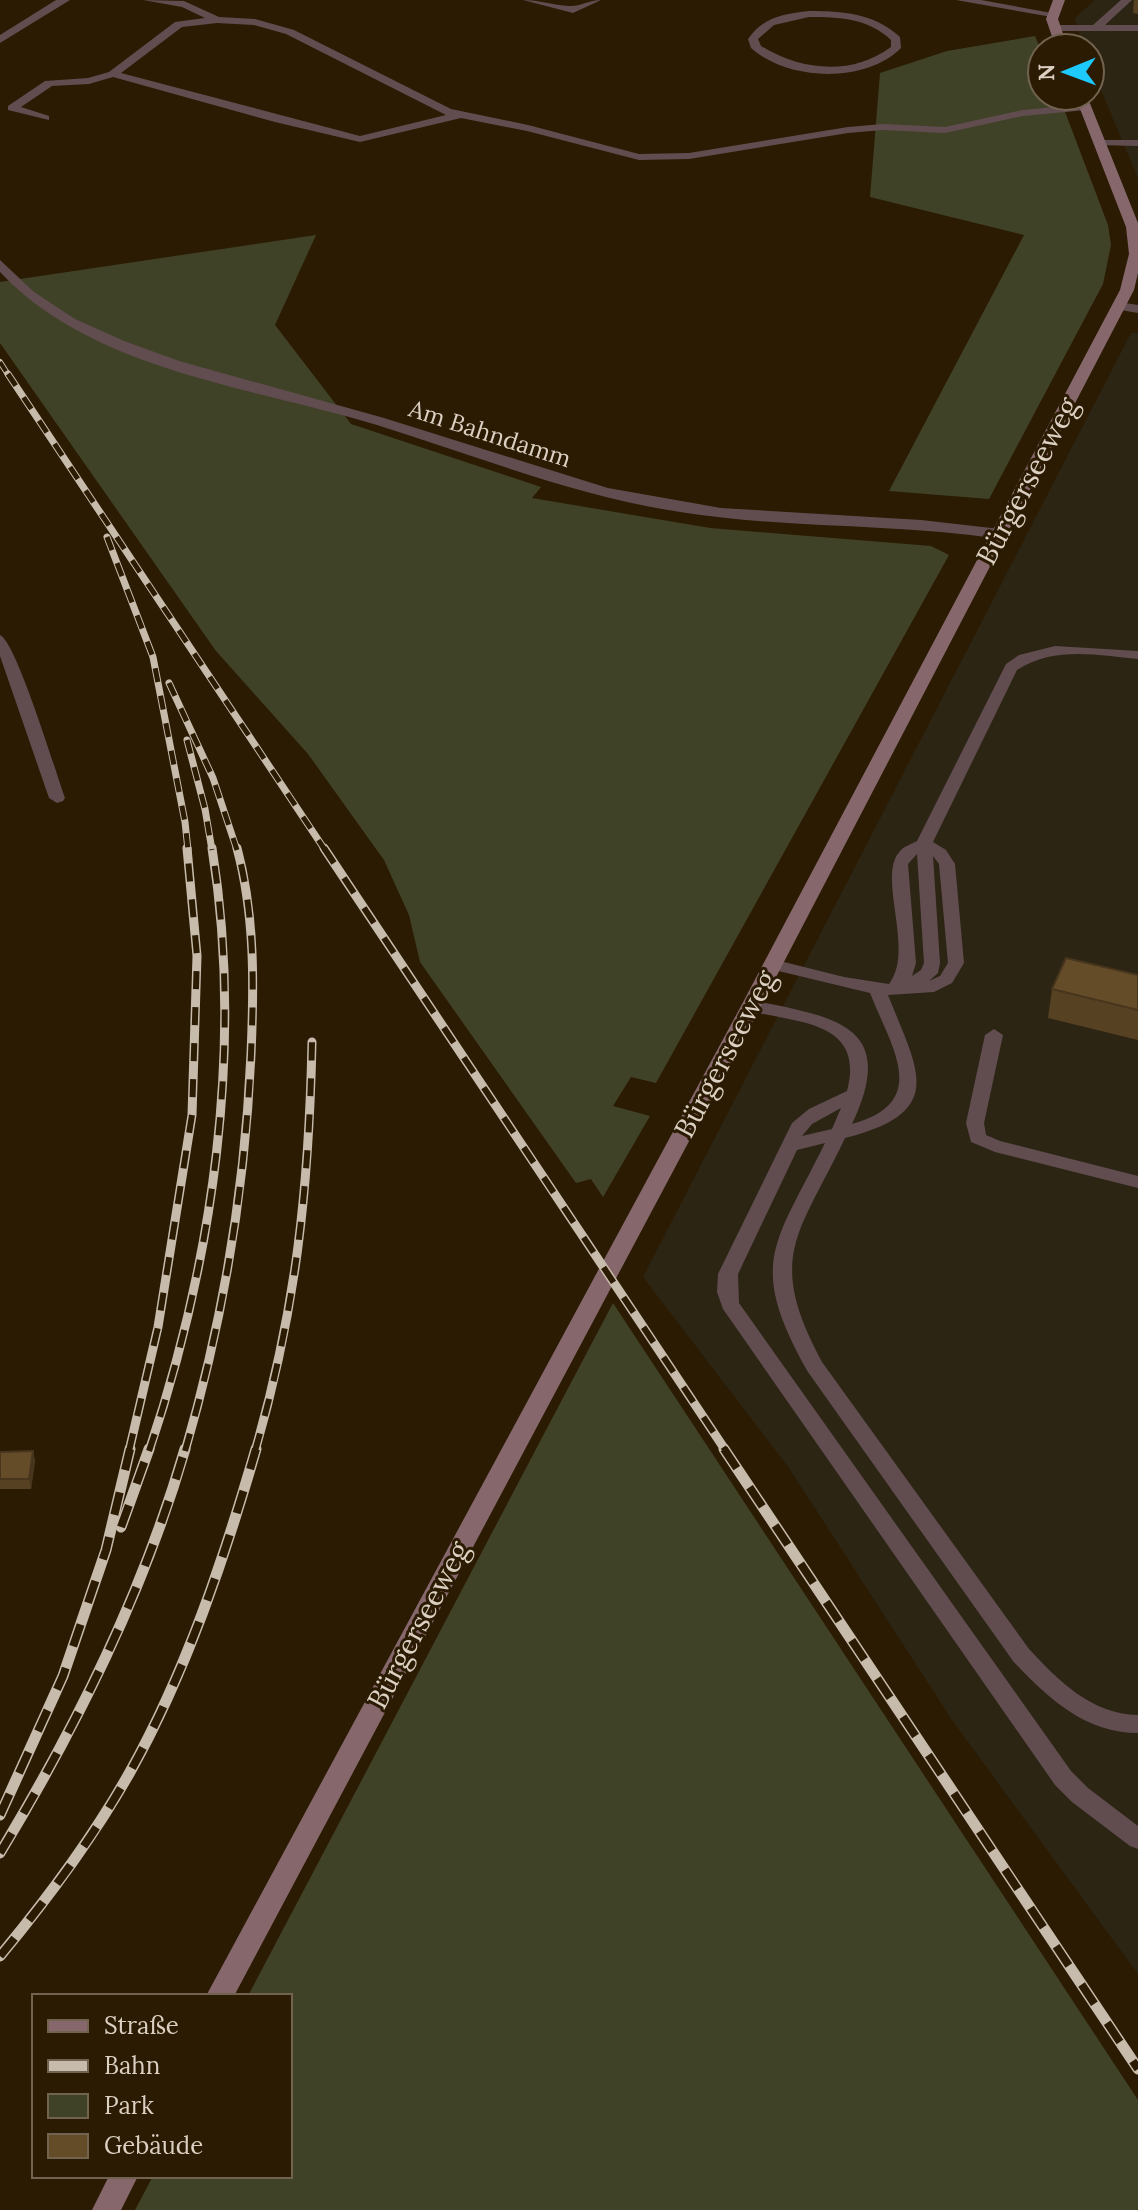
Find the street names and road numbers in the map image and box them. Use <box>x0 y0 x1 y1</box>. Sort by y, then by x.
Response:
street label: Bürgerseeweg <box>968 391 1086 571</box>
street label: Am Bahndamm <box>404 392 575 474</box>
street label: Bürgerseeweg <box>666 964 784 1144</box>
street label: Bürgerseeweg <box>359 1535 477 1715</box>

